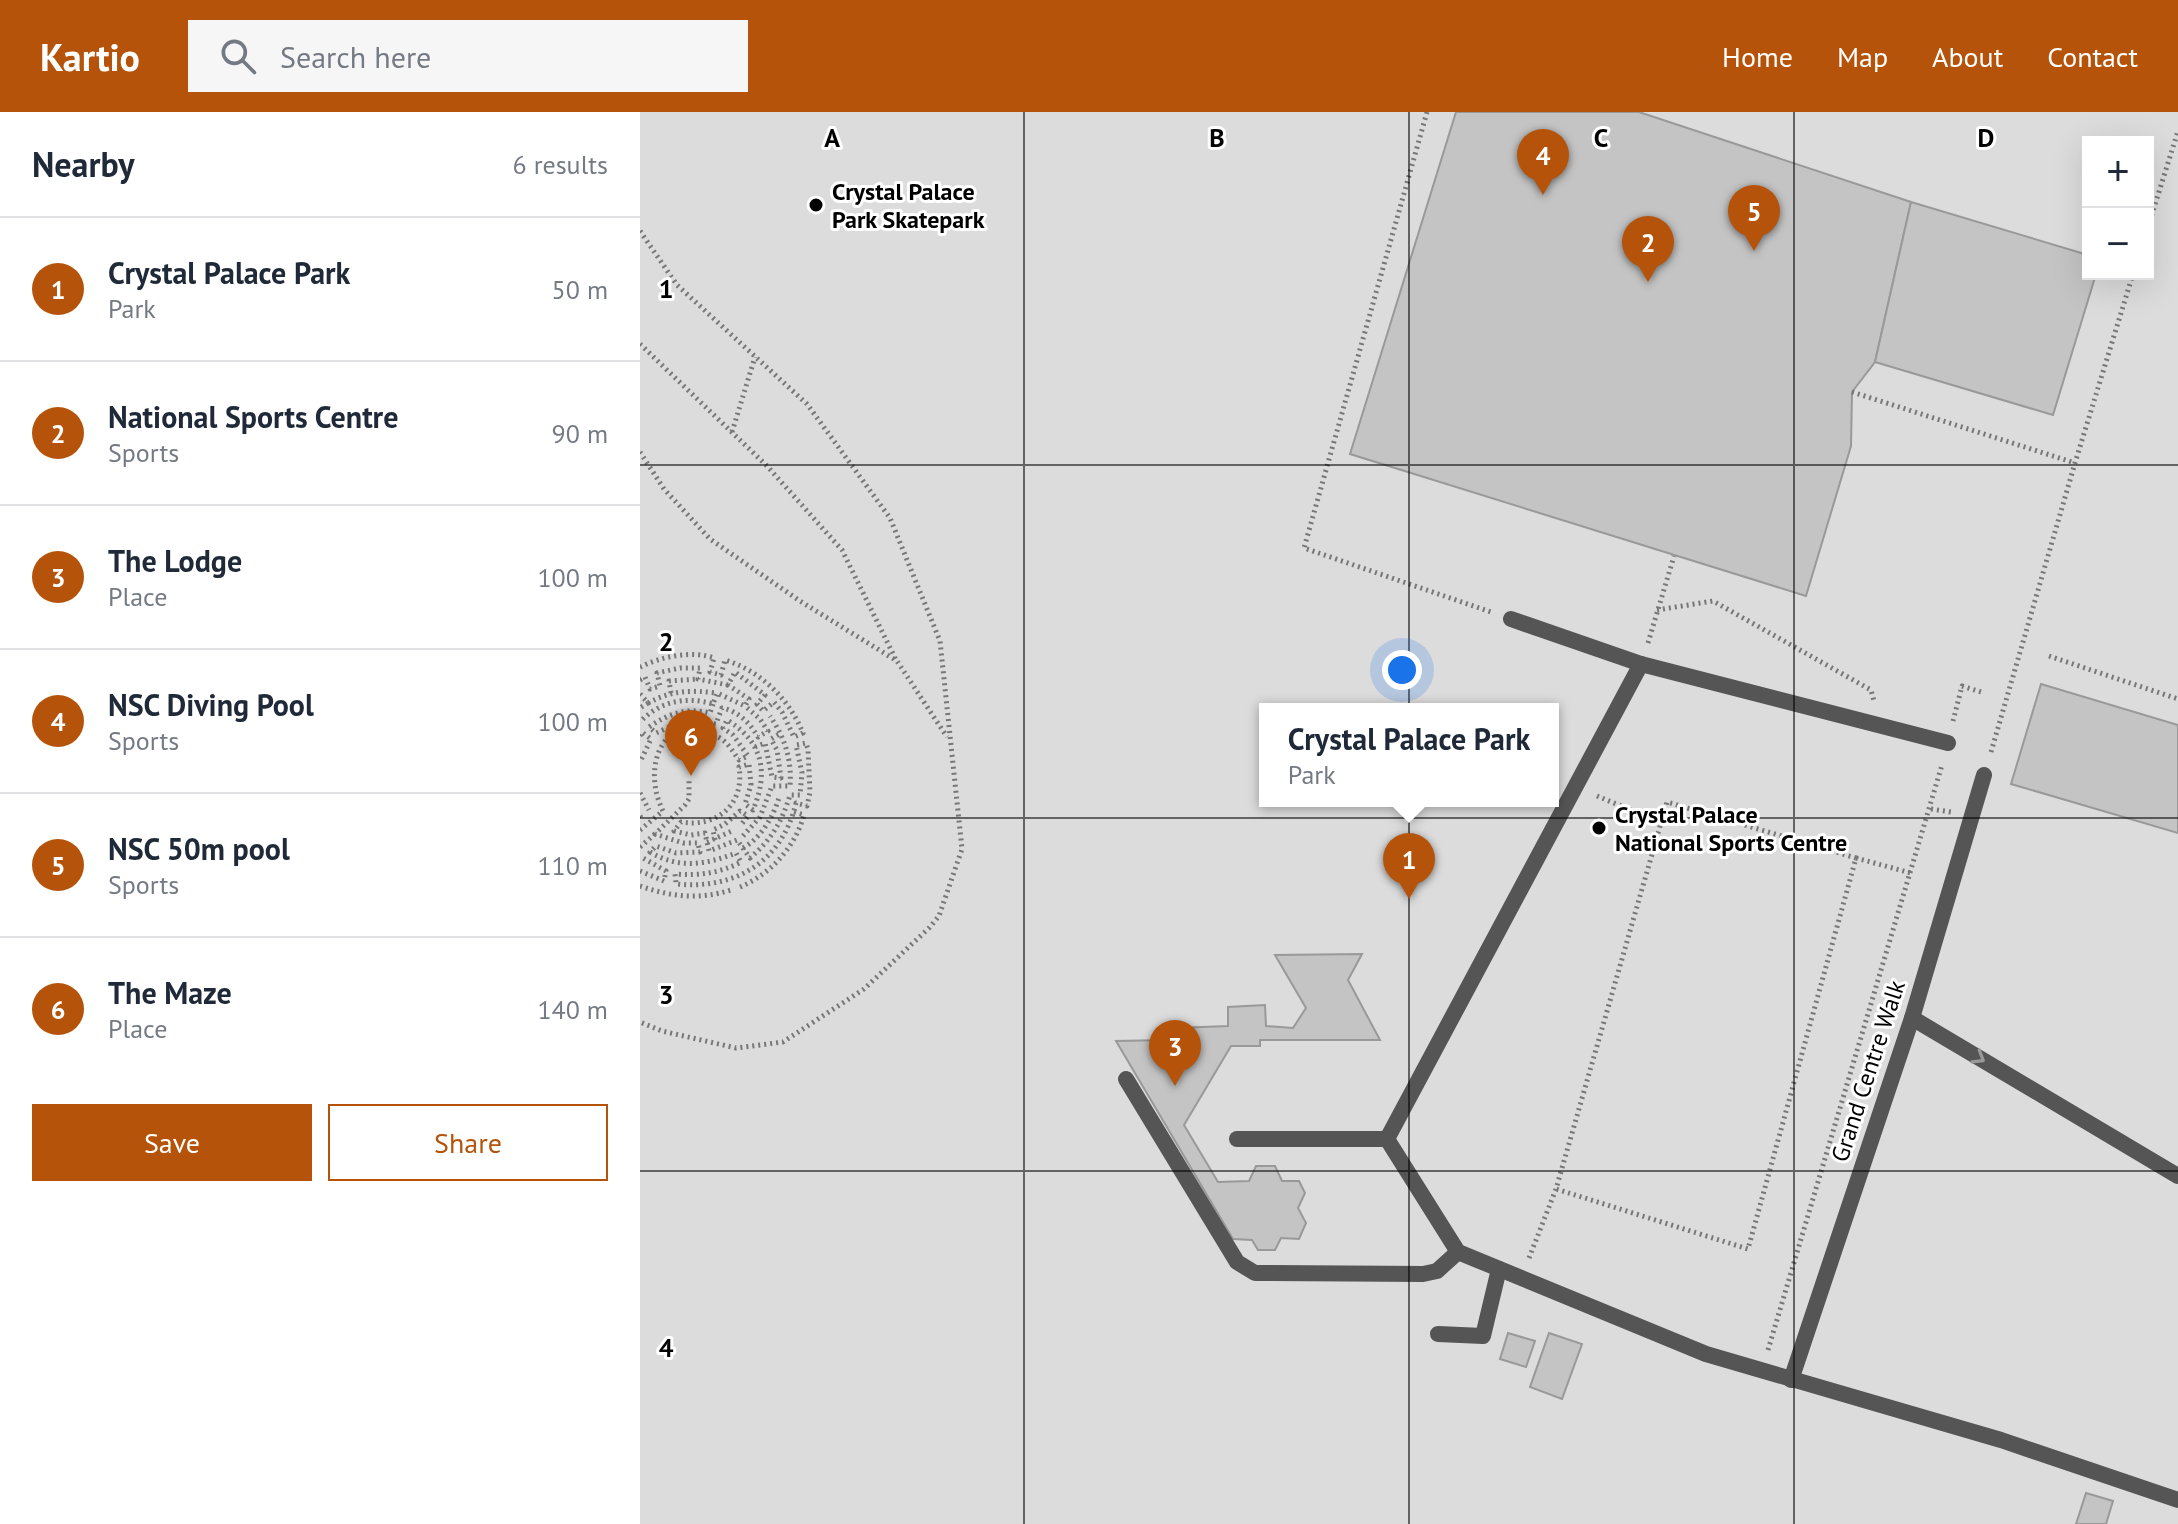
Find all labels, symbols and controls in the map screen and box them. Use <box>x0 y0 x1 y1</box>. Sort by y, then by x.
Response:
search box <box>188 20 748 92</box>
text: Kartio <box>40 32 140 81</box>
icon: search <box>216 34 260 78</box>
text: Search here <box>280 37 431 76</box>
text: Home <box>1722 38 1793 75</box>
text: Map <box>1837 38 1888 75</box>
text: About <box>1932 38 2003 75</box>
text: Contact <box>2047 38 2138 75</box>
text: A <box>824 121 840 154</box>
text: B <box>1209 121 1225 154</box>
text: C <box>1594 121 1608 154</box>
text: D <box>1978 121 1994 154</box>
pin: 4 <box>1517 129 1569 195</box>
map controls <box>2082 136 2154 280</box>
button: + <box>2082 136 2154 208</box>
text: Nearby <box>32 142 134 186</box>
text: 6 results <box>513 148 608 181</box>
place label: Crystal Palace Park Skatepark <box>832 176 985 235</box>
pin: 5 <box>1728 185 1780 251</box>
marker: Crystal Palace Park Skatepark <box>807 196 825 214</box>
button: − <box>2082 208 2154 280</box>
pin: 2 <box>1622 216 1674 282</box>
text: Crystal Palace Park <box>108 253 350 292</box>
text: 1 <box>659 272 673 305</box>
text: 1 <box>51 273 65 306</box>
text: 50 m <box>552 273 608 306</box>
text: Park <box>108 292 156 325</box>
text: National Sports Centre <box>108 397 398 436</box>
text: 2 <box>51 417 65 450</box>
text: 90 m <box>552 417 608 450</box>
text: Sports <box>108 436 179 469</box>
text: The Lodge <box>108 541 242 580</box>
text: 3 <box>51 561 65 594</box>
text: 100 m <box>537 561 608 594</box>
text: Place <box>108 580 167 613</box>
text: 2 <box>659 625 673 658</box>
your location <box>1382 650 1422 690</box>
text: NSC Diving Pool <box>108 685 314 724</box>
popup <box>1259 703 1559 807</box>
text: 4 <box>51 705 65 738</box>
text: 100 m <box>537 705 608 738</box>
pin: 6 <box>665 710 717 776</box>
text: Crystal Palace Park <box>1288 719 1530 758</box>
text: Sports <box>108 724 179 757</box>
text: Park <box>1288 758 1336 791</box>
place label: Crystal Palace National Sports Centre <box>1615 799 1847 858</box>
marker: Crystal Palace National Sports Centre <box>1590 819 1608 837</box>
text: NSC 50m pool <box>108 829 290 868</box>
pin: 1 <box>1383 833 1435 899</box>
text: 5 <box>51 849 65 882</box>
text: 110 m <box>537 849 608 882</box>
text: Sports <box>108 868 179 901</box>
text: The Maze <box>108 973 232 1012</box>
street label: Grand Centre Walk <box>1824 976 1912 1166</box>
text: 3 <box>659 978 673 1011</box>
text: 6 <box>51 993 65 1026</box>
text: 140 m <box>537 993 608 1026</box>
text: Place <box>108 1012 167 1045</box>
pin: 3 <box>1149 1020 1201 1086</box>
one-way arrow <box>1970 1048 1985 1064</box>
button: Save <box>32 1104 312 1181</box>
button: Share <box>328 1104 608 1181</box>
text: 4 <box>659 1331 674 1364</box>

